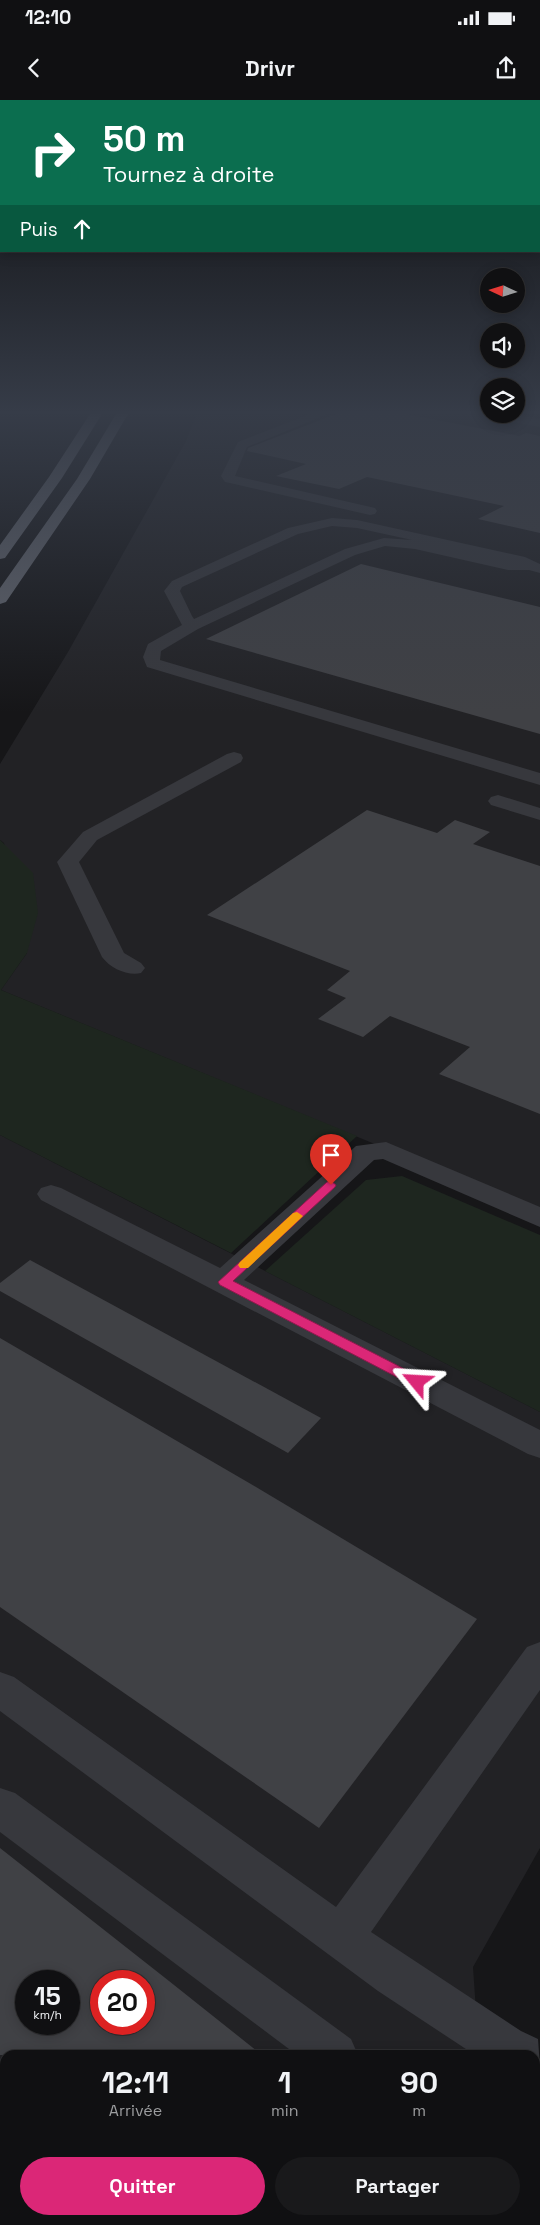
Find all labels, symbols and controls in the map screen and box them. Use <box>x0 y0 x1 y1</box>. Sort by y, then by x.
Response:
text: 12:10 <box>25 5 71 30</box>
icon: back <box>20 54 48 82</box>
text: Drivr <box>245 54 295 82</box>
icon: share <box>492 54 520 82</box>
text: 50 m <box>103 117 185 161</box>
icon: right <box>20 120 85 185</box>
text: Tournez à droite <box>103 160 274 188</box>
icon: ahead <box>68 215 96 243</box>
text: Puis <box>20 217 58 242</box>
north arrow <box>480 268 525 312</box>
map controls <box>480 268 525 423</box>
button: sound <box>480 323 525 368</box>
button: layers <box>480 378 525 423</box>
pin <box>310 1134 352 1185</box>
icon: arrive <box>317 1141 345 1169</box>
position arrow <box>390 1355 442 1407</box>
speed limit sign: 20 <box>90 1970 155 2035</box>
text: 15 <box>34 1980 61 2012</box>
text: km/h <box>33 2007 62 2023</box>
text: 12:11 <box>102 2063 169 2102</box>
text: 1 <box>278 2063 292 2102</box>
text: 90 <box>400 2063 438 2102</box>
text: Arrivée <box>109 2100 162 2121</box>
text: min <box>271 2100 298 2121</box>
text: m <box>412 2100 426 2121</box>
button: Quitter <box>20 2157 265 2215</box>
button: Partager <box>275 2157 520 2215</box>

